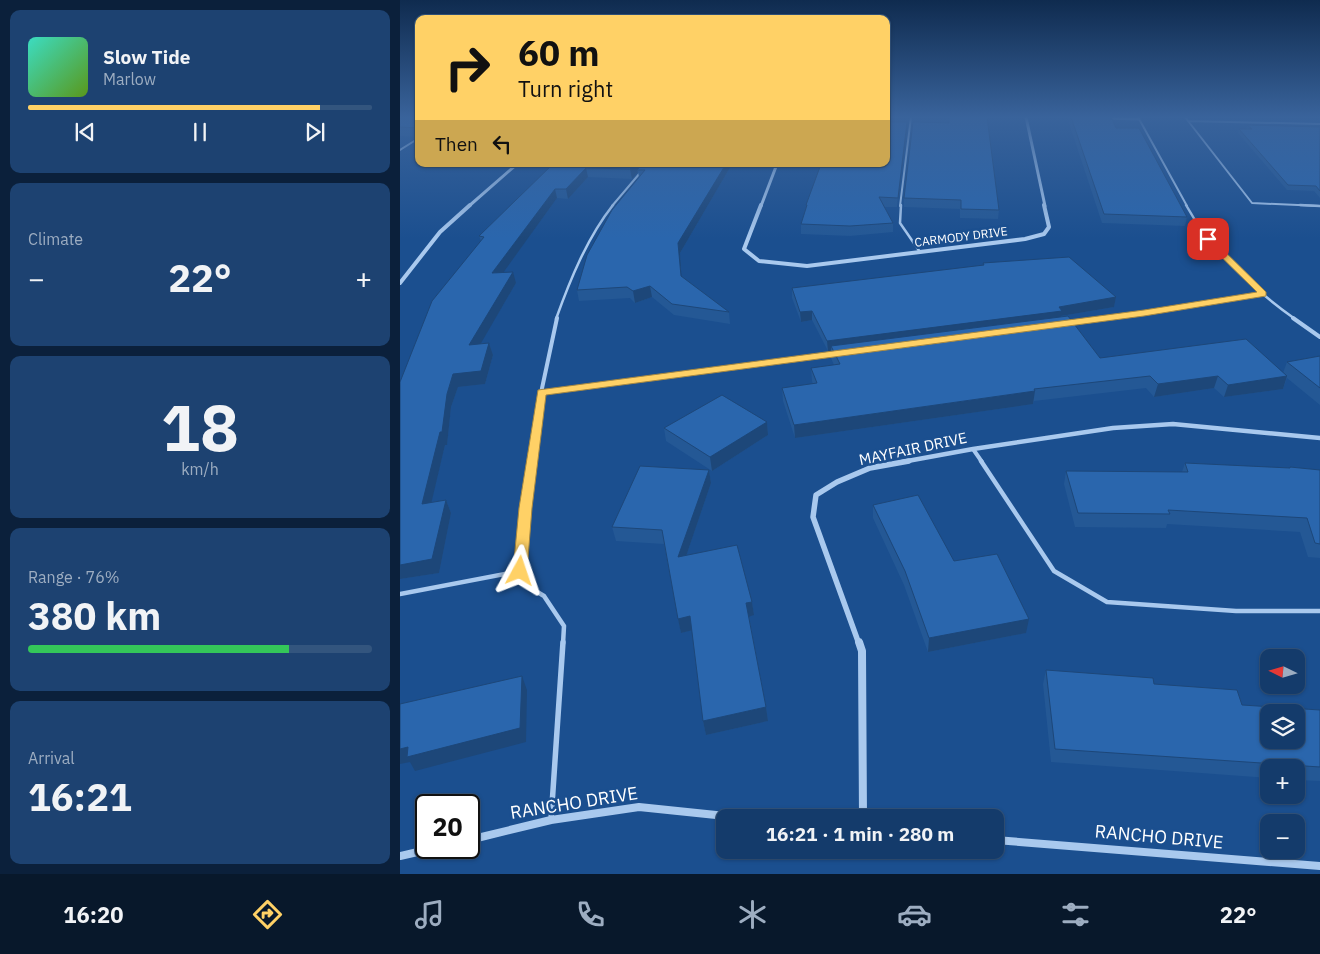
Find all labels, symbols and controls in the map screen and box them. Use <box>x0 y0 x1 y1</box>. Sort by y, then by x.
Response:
text: 60 m <box>518 30 600 76</box>
icon: right <box>435 35 500 100</box>
text: Slow Tide <box>103 45 190 69</box>
text: Marlow <box>103 69 156 89</box>
text: Turn right <box>518 74 613 103</box>
icon: previous <box>71 118 99 146</box>
icon: pause <box>186 118 214 146</box>
icon: next <box>301 118 329 146</box>
icon: left <box>488 130 516 158</box>
text: Then <box>435 132 478 156</box>
pin <box>1187 218 1229 260</box>
street label: CARMODY DRIVE <box>914 223 1008 250</box>
icon: arrive <box>1194 225 1222 253</box>
text: Climate <box>28 229 83 249</box>
text: 22° <box>168 253 232 302</box>
text: − <box>28 260 45 297</box>
text: + <box>355 260 372 297</box>
text: 18 <box>161 384 239 469</box>
street label: MAYFAIR DRIVE <box>857 428 969 469</box>
text: km/h <box>181 459 219 479</box>
position arrow <box>493 544 545 596</box>
text: Range · 76% <box>28 567 120 587</box>
text: 380 km <box>28 591 161 640</box>
north arrow <box>1260 649 1305 694</box>
map controls <box>1260 649 1305 859</box>
button: layers <box>1260 704 1305 749</box>
text: Arrival <box>28 748 75 768</box>
button: + <box>1260 759 1305 804</box>
text: 16:21 <box>28 772 132 821</box>
street label: RANCHO DRIVE <box>508 781 639 824</box>
speed limit sign: 20 <box>415 794 480 859</box>
button: − <box>1260 814 1305 859</box>
street label: RANCHO DRIVE <box>1094 819 1224 854</box>
text: 16:21 · 1 min · 280 m <box>766 822 954 846</box>
icon: directions <box>250 897 285 932</box>
icon: music <box>412 897 447 932</box>
icon: phone <box>573 897 608 932</box>
icon: climate <box>735 897 770 932</box>
icon: car <box>897 897 932 932</box>
icon: filters <box>1058 897 1093 932</box>
text: 16:20 <box>63 900 123 929</box>
text: 22° <box>1220 900 1257 929</box>

